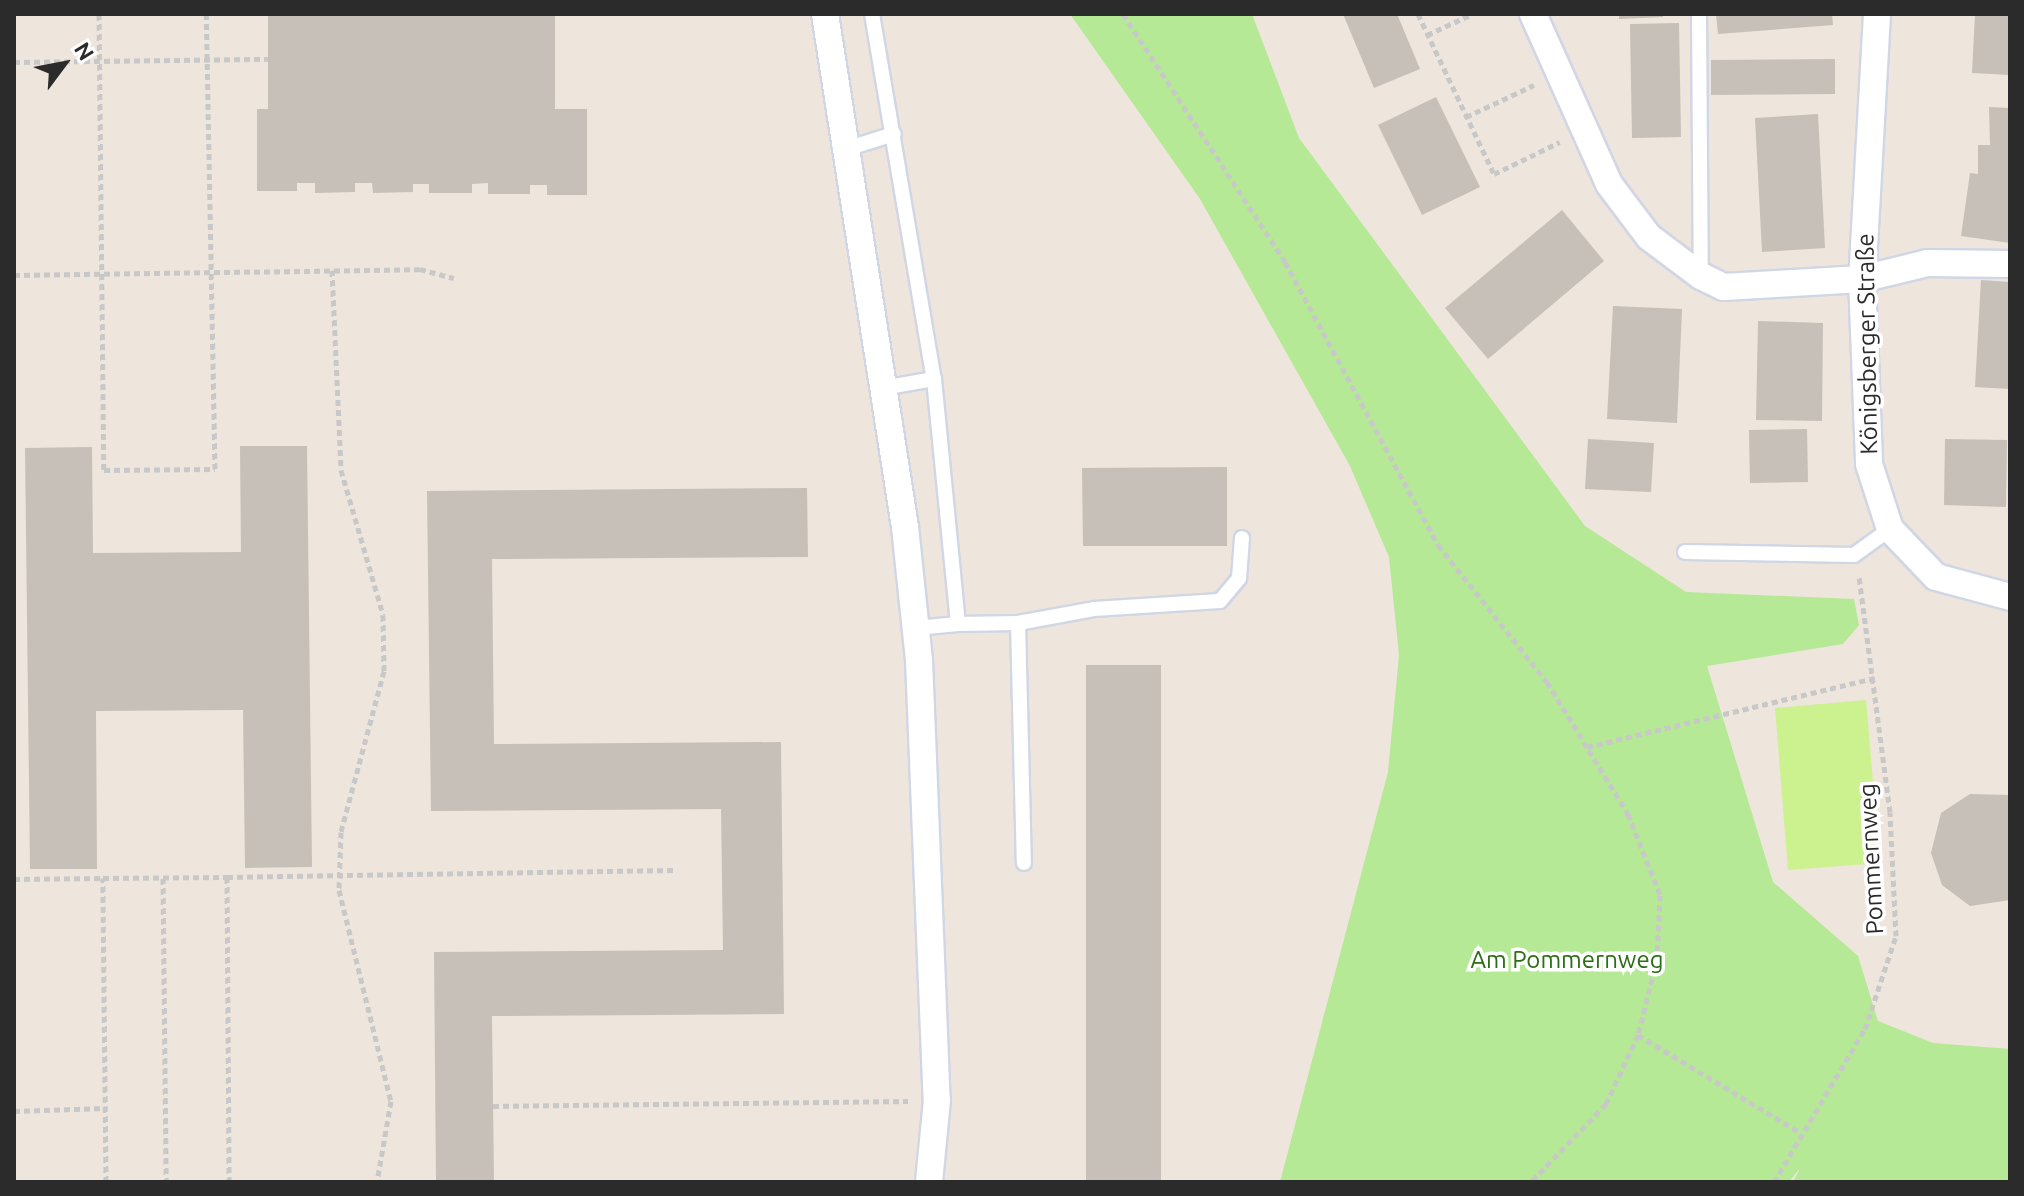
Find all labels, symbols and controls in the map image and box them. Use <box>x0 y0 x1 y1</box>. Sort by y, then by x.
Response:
north arrow <box>24 24 104 104</box>
text: N <box>70 37 100 65</box>
street label: Königsberger Straße <box>1851 233 1883 455</box>
street label: Pommernweg <box>1853 783 1889 935</box>
park label: Am Pommernweg <box>1470 946 1664 974</box>

